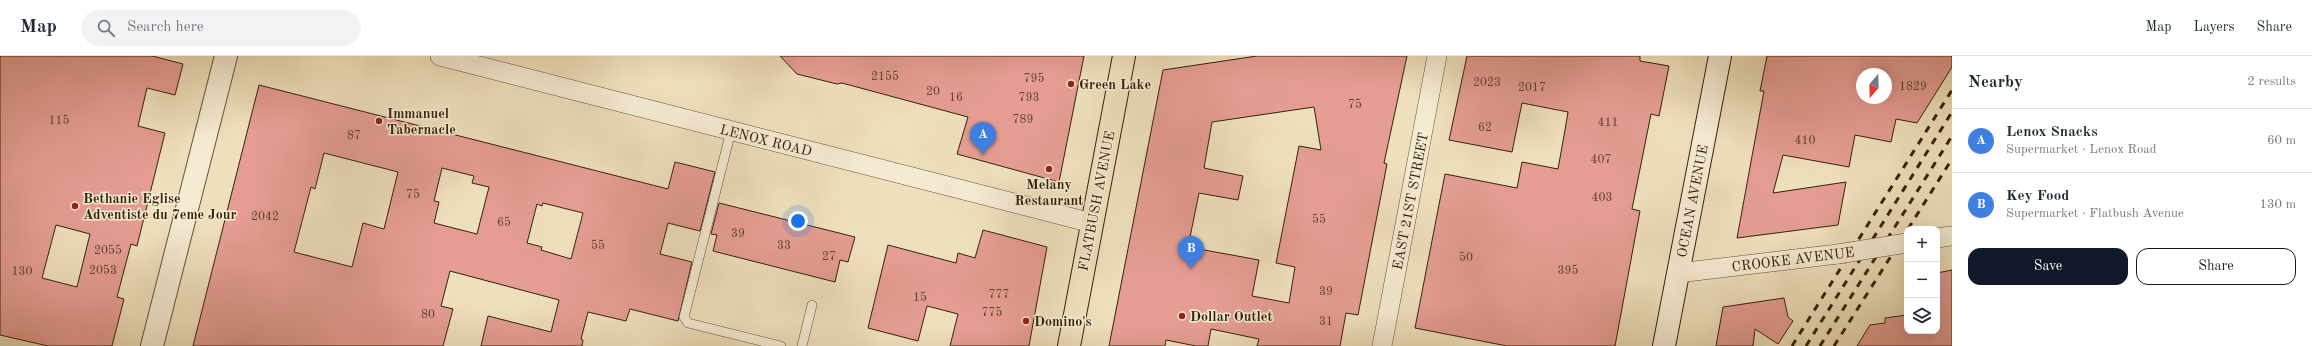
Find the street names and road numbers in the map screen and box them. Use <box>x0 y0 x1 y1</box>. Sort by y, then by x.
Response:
street label: LENOX ROAD <box>718 123 813 159</box>
street label: FLATBUSH AVENUE <box>1077 130 1117 272</box>
street label: EAST 21ST STREET <box>1391 131 1431 271</box>
street label: OCEAN AVENUE <box>1675 144 1711 259</box>
street label: CROOKE AVENUE <box>1731 246 1855 274</box>

